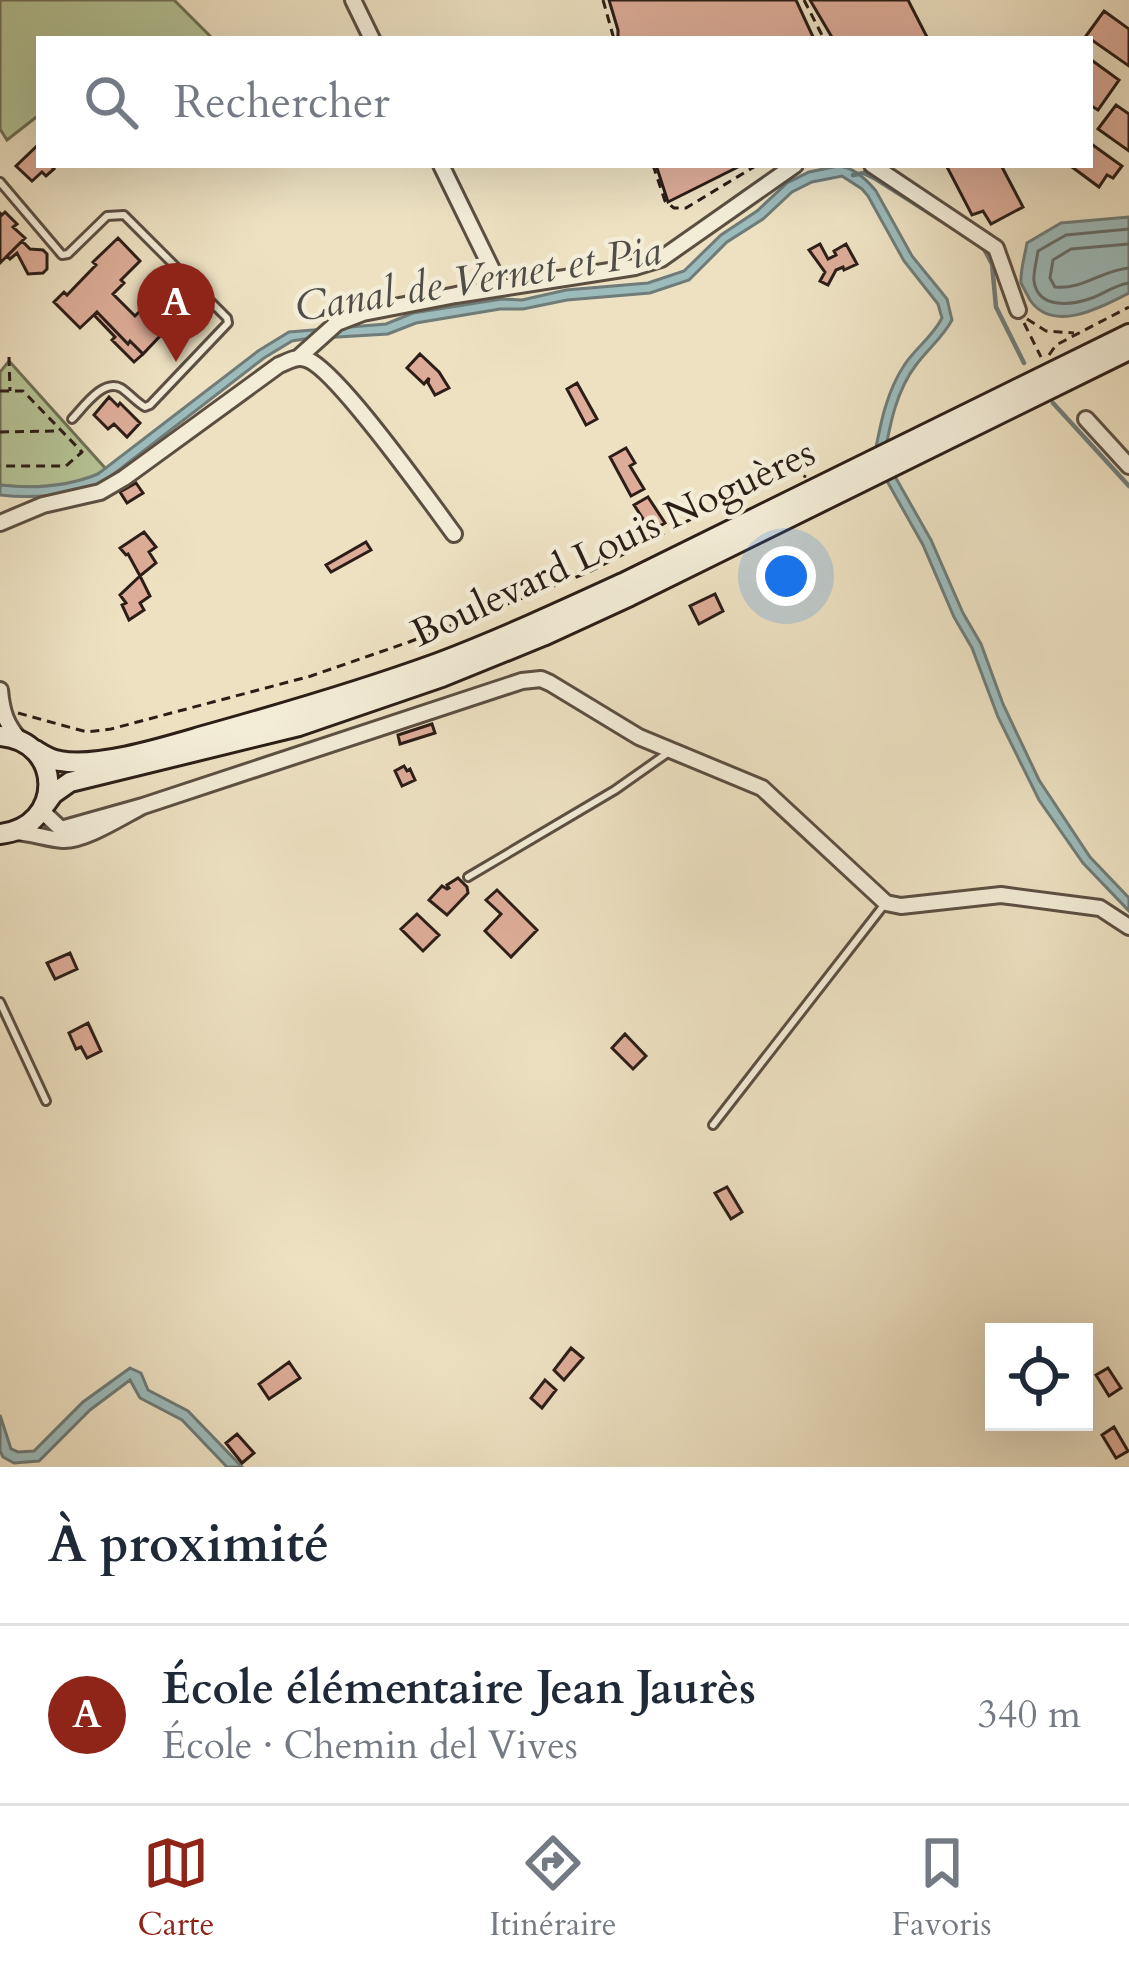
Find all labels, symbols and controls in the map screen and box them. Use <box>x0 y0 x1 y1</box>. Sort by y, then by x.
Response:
search box <box>36 36 1093 168</box>
icon: search <box>78 69 144 135</box>
text: Rechercher <box>174 72 390 133</box>
water label: Canal de Vernet et Pia <box>291 222 665 336</box>
pin: A <box>137 263 215 362</box>
street label: Boulevard Louis Noguères <box>403 426 823 660</box>
your location <box>756 546 816 606</box>
map controls <box>985 1323 1093 1431</box>
button: locate <box>985 1323 1093 1431</box>
text: À proximité <box>48 1510 329 1580</box>
text: École élémentaire Jean Jaurès <box>162 1658 756 1719</box>
text: A <box>72 1688 102 1741</box>
text: 340 m <box>978 1688 1081 1741</box>
text: École · Chemin del Vives <box>162 1719 578 1772</box>
tab: Carte <box>137 1830 214 1947</box>
tab: Itinéraire <box>489 1830 617 1947</box>
tab: Favoris <box>892 1830 992 1947</box>

